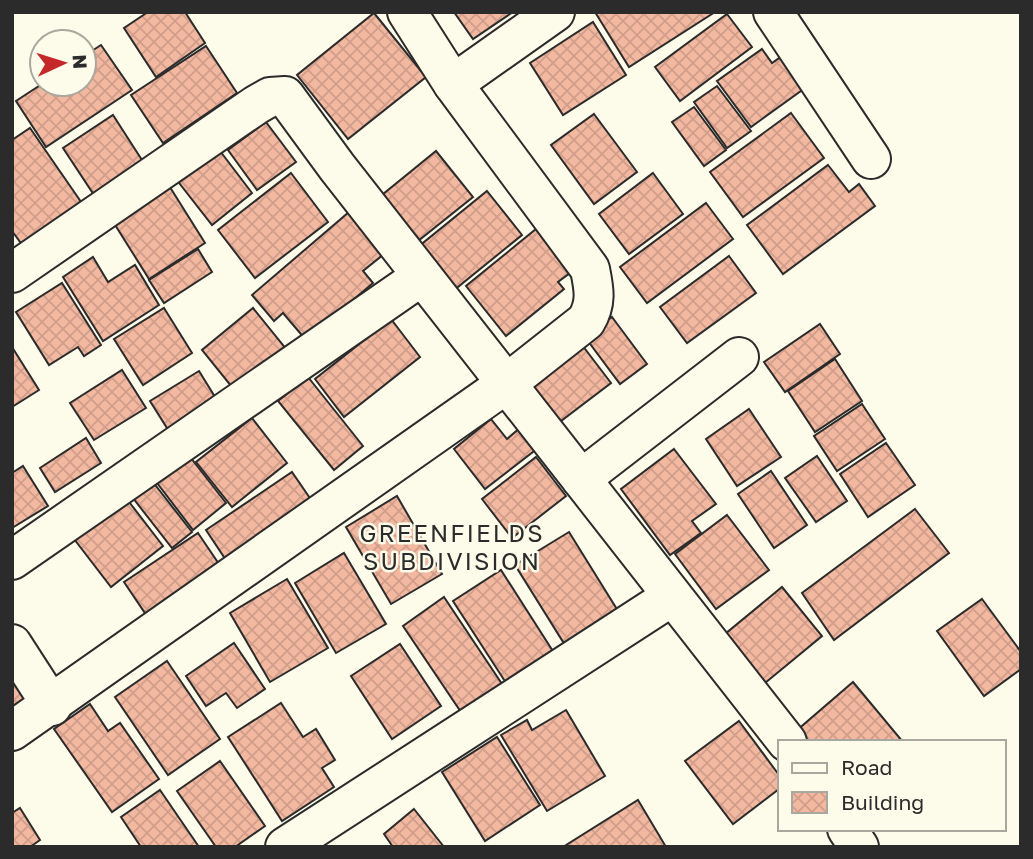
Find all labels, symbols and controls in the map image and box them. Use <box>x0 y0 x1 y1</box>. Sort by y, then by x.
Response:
north arrow <box>28 28 98 98</box>
text: N <box>68 54 92 70</box>
district label: GREENFIELDS SUBDIVISION <box>359 518 545 575</box>
legend <box>778 740 1005 831</box>
text: Road <box>841 754 892 780</box>
text: Building <box>841 789 924 815</box>

